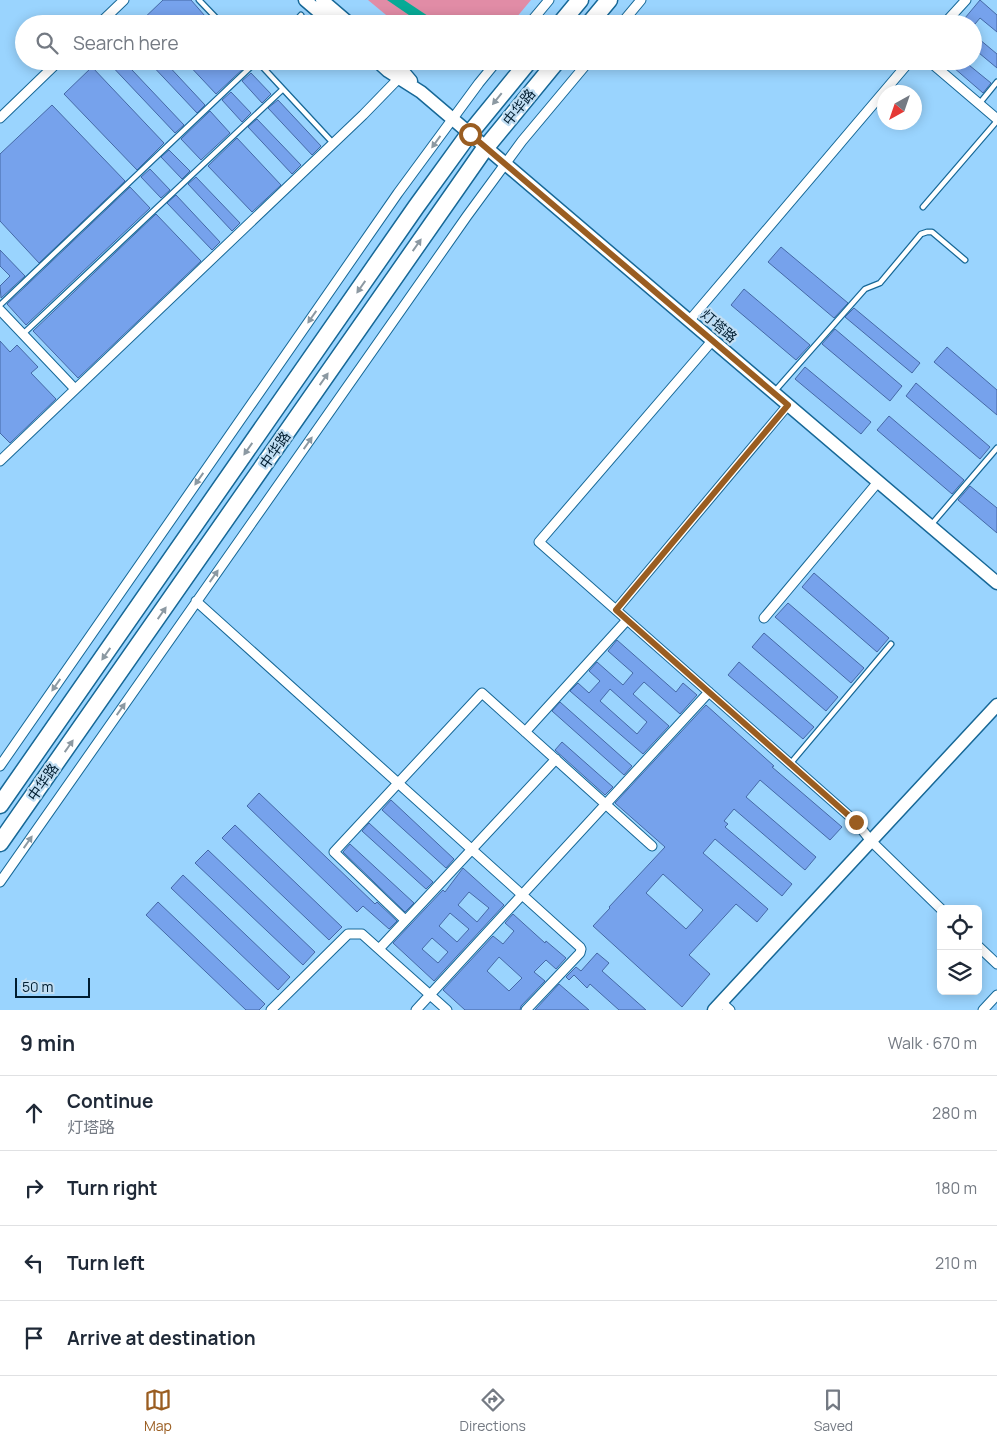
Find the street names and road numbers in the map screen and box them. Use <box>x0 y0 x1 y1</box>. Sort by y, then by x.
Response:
street label: 中华路 <box>498 84 539 129</box>
street label: 灯塔路 <box>697 305 741 347</box>
street label: 中华路 <box>255 427 294 472</box>
street label: 中华路 <box>23 759 62 804</box>

